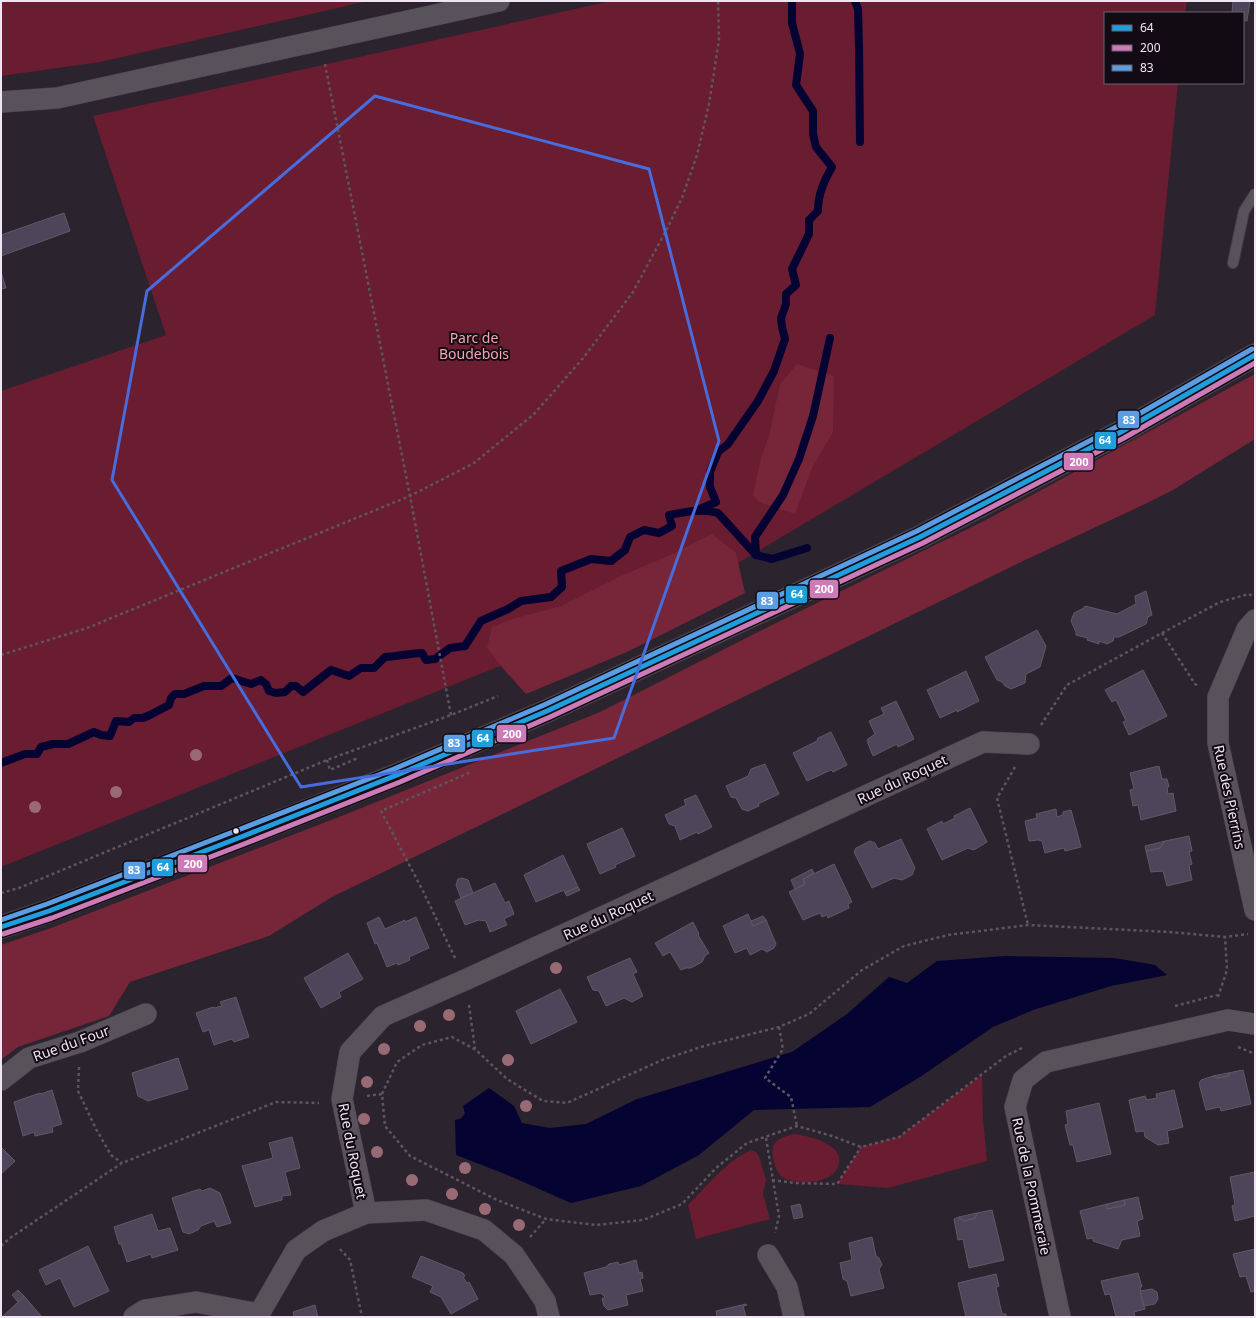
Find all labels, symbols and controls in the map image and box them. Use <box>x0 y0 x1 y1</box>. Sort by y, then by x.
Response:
legend <box>1104 12 1244 84</box>
text: 64 <box>1140 19 1154 36</box>
text: 200 <box>1140 39 1161 56</box>
text: 83 <box>1140 59 1154 76</box>
park label: Parc de Boudebois <box>439 328 509 363</box>
line badge: 83 <box>1117 410 1140 429</box>
text: 83 <box>1123 412 1135 427</box>
line badge: 64 <box>1094 431 1117 450</box>
text: 64 <box>1099 432 1112 447</box>
line badge: 200 <box>1063 452 1094 471</box>
text: 200 <box>1070 454 1088 469</box>
line badge: 200 <box>809 579 839 599</box>
text: 200 <box>815 581 833 596</box>
line badge: 64 <box>785 585 808 604</box>
text: 64 <box>791 586 804 601</box>
line badge: 83 <box>756 591 779 610</box>
text: 83 <box>761 593 773 608</box>
line badge: 200 <box>496 724 527 743</box>
text: 200 <box>503 726 521 741</box>
line badge: 64 <box>471 729 494 748</box>
text: 64 <box>477 730 490 745</box>
line badge: 83 <box>443 734 466 753</box>
text: 83 <box>448 735 460 750</box>
street label: Rue des Pierrins <box>1210 743 1250 851</box>
street label: Rue du Roquet <box>854 750 950 808</box>
unlabelled marker <box>231 826 241 836</box>
line badge: 200 <box>177 854 208 873</box>
text: 200 <box>184 856 202 871</box>
line badge: 64 <box>151 858 174 877</box>
text: 64 <box>157 859 170 874</box>
line badge: 83 <box>123 861 146 880</box>
text: 83 <box>128 862 140 877</box>
street label: Rue du Roquet <box>560 886 656 944</box>
street label: Rue du Four <box>30 1020 112 1066</box>
street label: Rue du Roquet <box>334 1101 372 1201</box>
street label: Rue de la Pommeraie <box>1008 1116 1056 1257</box>

